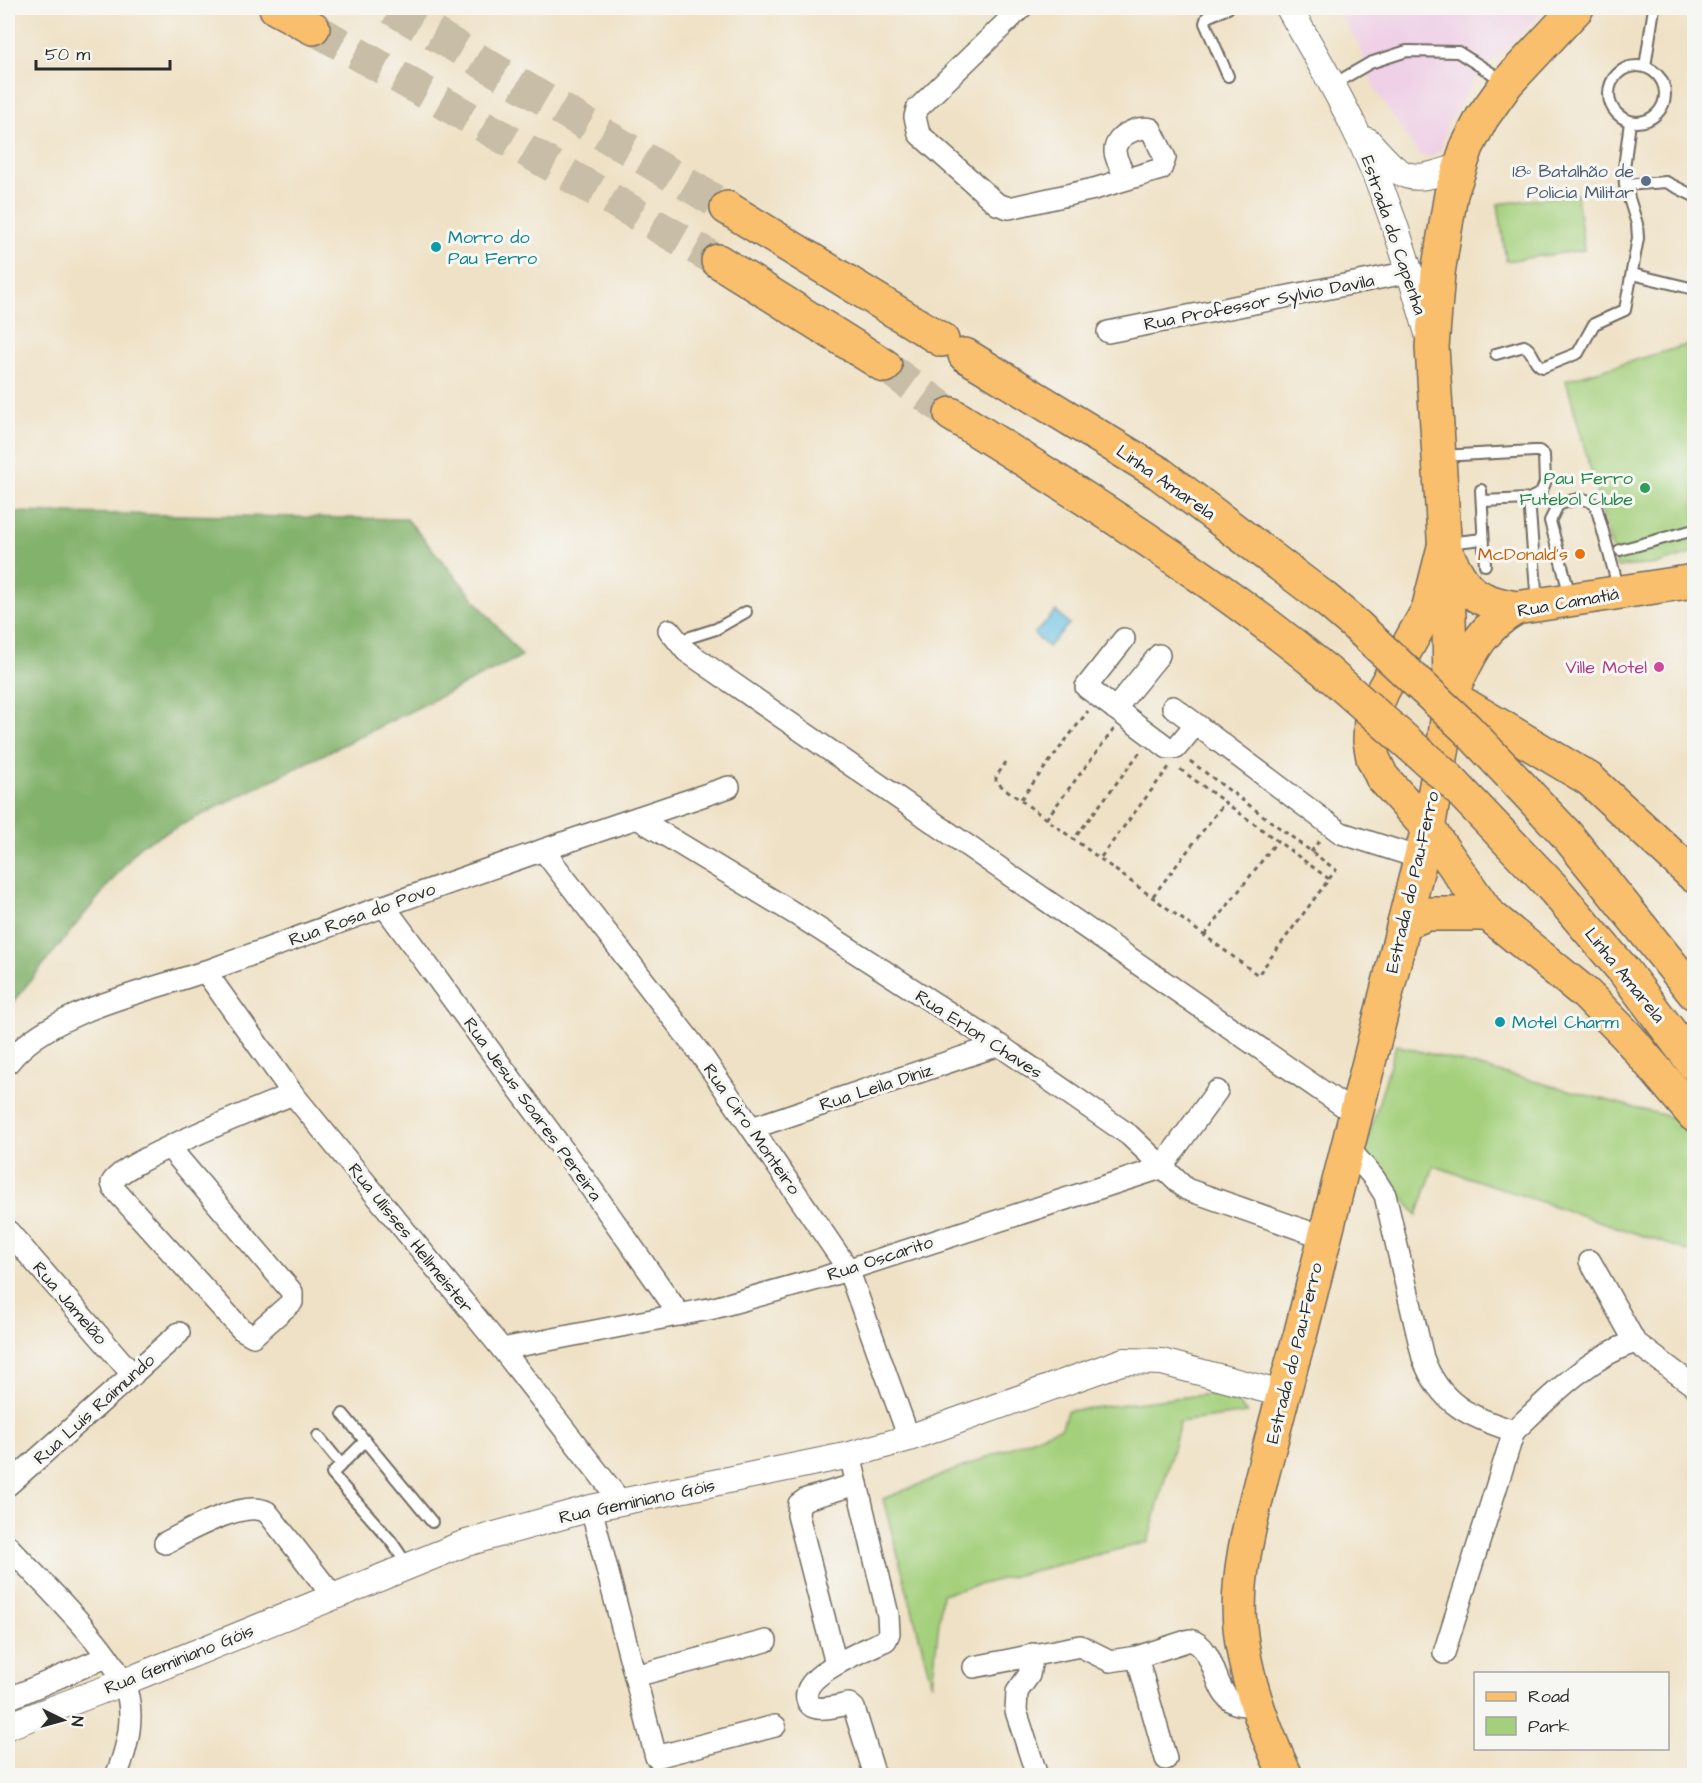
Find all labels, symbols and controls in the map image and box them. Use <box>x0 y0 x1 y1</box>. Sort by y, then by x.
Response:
scale bar <box>36 33 170 71</box>
text: 50 m <box>45 42 90 67</box>
street label: Estrada do Capenha <box>1355 152 1433 318</box>
place label: 18º Batalhão de Policia Militar <box>1512 159 1634 205</box>
marker: 18º Batalhão de Policia Militar <box>1639 174 1653 188</box>
place label: Morro do Pau Ferro <box>448 225 537 271</box>
marker: Morro do Pau Ferro <box>429 240 443 254</box>
street label: Rua Professor Sylvio Davila <box>1142 268 1377 338</box>
street label: Linha Amarela <box>1111 439 1220 526</box>
place label: Pau Ferro Futebol Clube <box>1520 466 1633 512</box>
marker: Pau Ferro Futebol Clube <box>1638 481 1652 495</box>
place label: McDonald's <box>1478 542 1568 567</box>
marker: McDonald's <box>1573 547 1587 561</box>
street label: Rua Camatiá <box>1515 581 1621 624</box>
place label: Ville Motel <box>1566 655 1647 680</box>
marker: Ville Motel <box>1652 660 1666 674</box>
street label: Estrada do Pau-Ferro <box>1379 789 1446 975</box>
street label: Rua Rosa do Povo <box>285 876 439 953</box>
street label: Linha Amarela <box>1578 922 1671 1028</box>
street label: Rua Erlon Chaves <box>910 984 1047 1085</box>
place label: Motel Charm <box>1512 1010 1619 1035</box>
street label: Rua Jesus Soares Pereira <box>457 1012 608 1206</box>
marker: Motel Charm <box>1493 1015 1507 1029</box>
street label: Rua Leila Diniz <box>816 1057 936 1118</box>
street label: Rua Ciro Monteiro <box>697 1059 806 1200</box>
street label: Rua Ulisses Hellmeister <box>342 1158 479 1319</box>
street label: Rua Oscarito <box>824 1230 936 1287</box>
street label: Rua Jamelão <box>26 1256 113 1350</box>
street label: Estrada do Pau-Ferro <box>1260 1260 1329 1446</box>
street label: Rua Luís Raimundo <box>28 1348 160 1471</box>
street label: Rua Geminiano Góis <box>557 1473 717 1530</box>
street label: Rua Geminiano Góis <box>101 1618 258 1701</box>
legend <box>1474 1672 1669 1750</box>
text: Road <box>1528 1684 1569 1709</box>
north arrow <box>33 1690 93 1750</box>
text: Park <box>1528 1714 1570 1739</box>
text: N <box>66 1715 88 1727</box>

